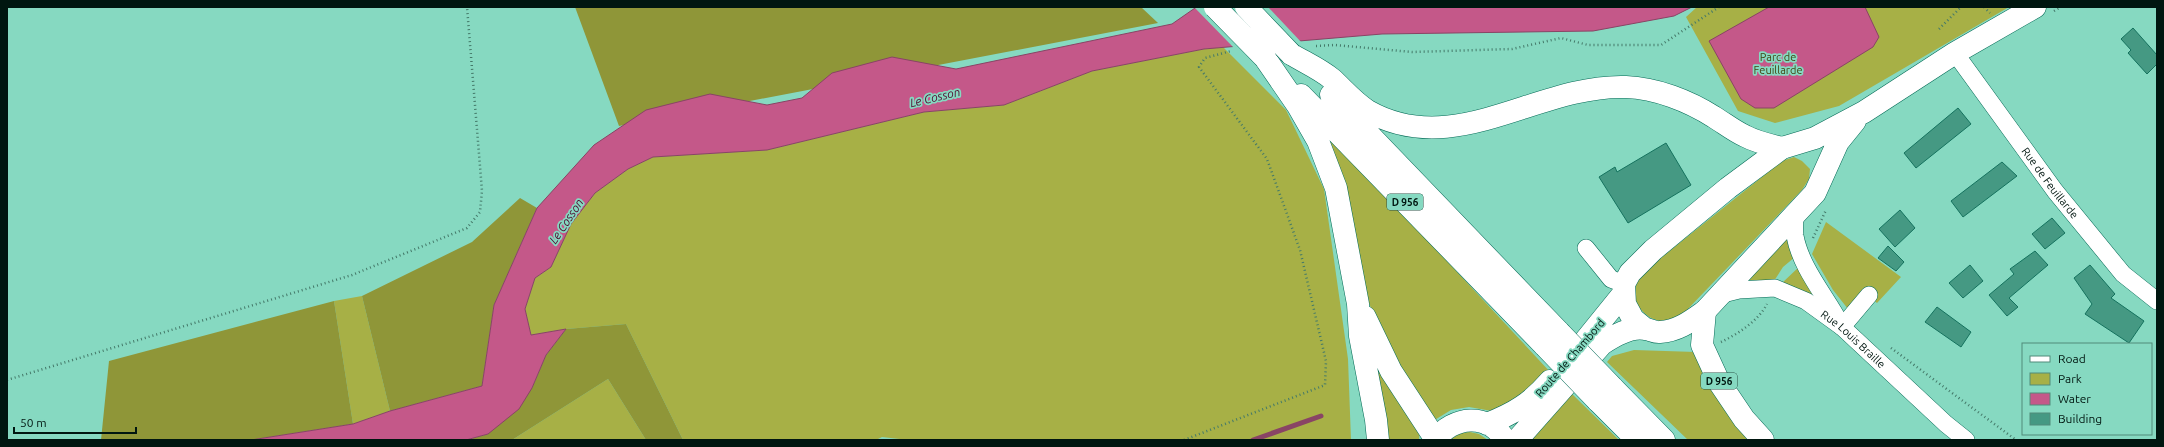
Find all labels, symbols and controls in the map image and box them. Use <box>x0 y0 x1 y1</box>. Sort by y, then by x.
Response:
park label: Parc de Feuillarde <box>1754 51 1802 76</box>
water label: Le Cosson <box>909 85 961 109</box>
street label: Rue de Feuillarde <box>2019 145 2081 221</box>
road number: D 956 <box>1387 194 1423 210</box>
water label: Le Cosson <box>546 196 586 246</box>
street label: Rue Louis Braille <box>1819 308 1888 370</box>
street label: Route de Chambord <box>1533 317 1607 399</box>
legend <box>2022 343 2152 435</box>
text: Road <box>2058 352 2086 365</box>
text: Park <box>2058 372 2082 385</box>
road number: D 956 <box>1701 373 1737 389</box>
text: Water <box>2058 392 2091 405</box>
scale bar <box>14 409 136 435</box>
text: Building <box>2058 412 2102 425</box>
text: 50 m <box>20 416 47 429</box>

